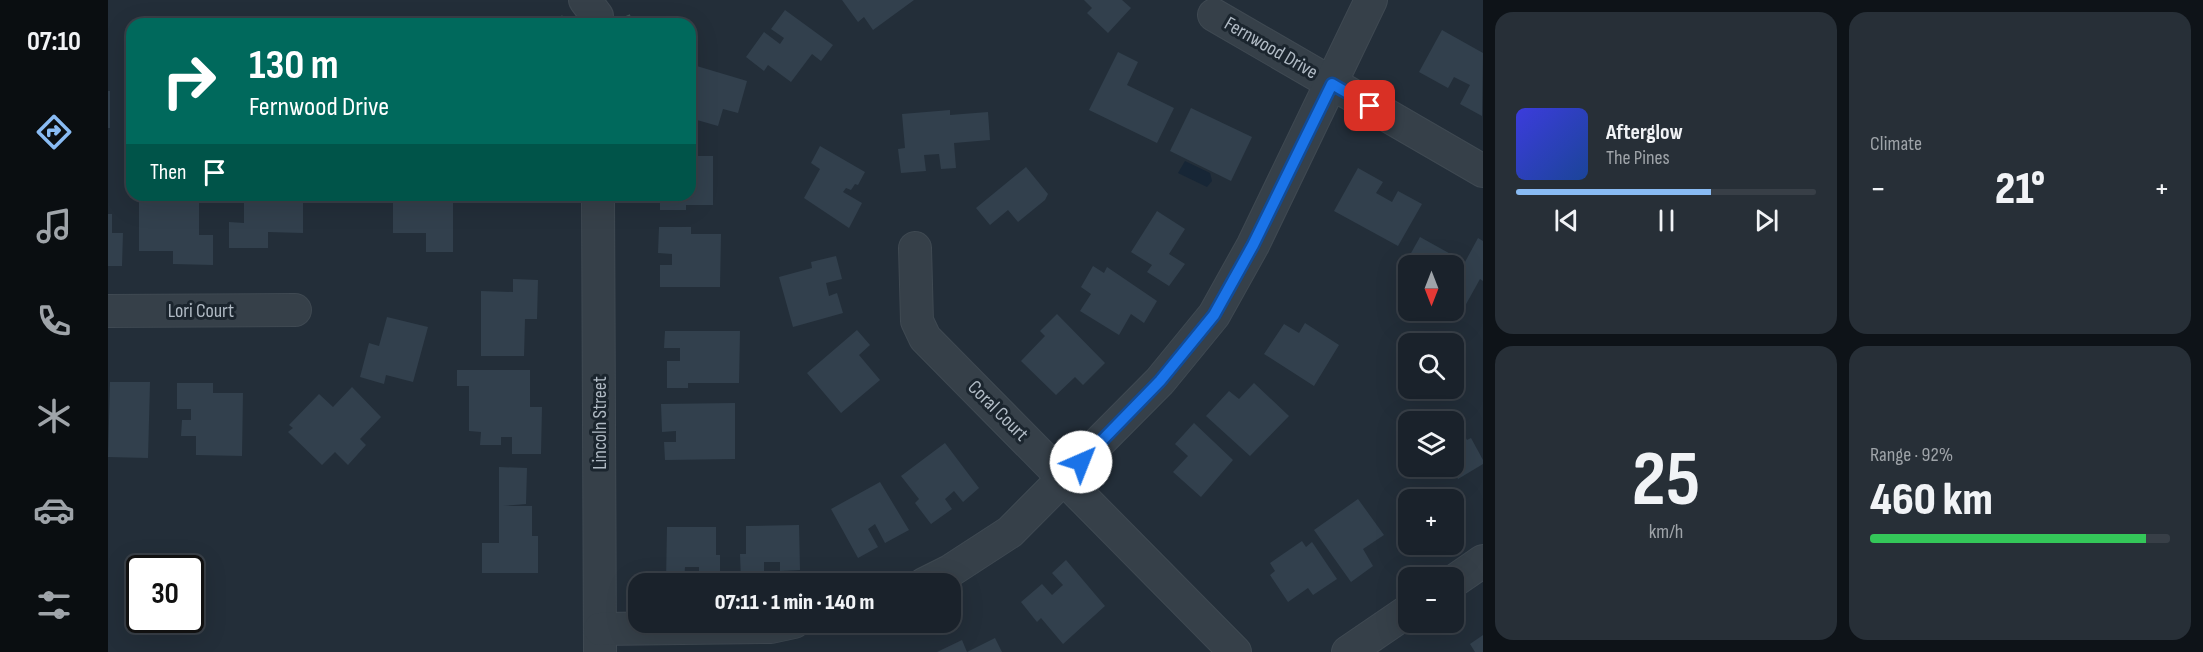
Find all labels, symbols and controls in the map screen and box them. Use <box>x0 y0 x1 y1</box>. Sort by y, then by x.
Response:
street label: Fernwood Drive <box>1220 12 1322 84</box>
text: 07:10 <box>27 26 81 58</box>
text: 130 m <box>249 40 339 91</box>
icon: right <box>150 42 228 120</box>
pin <box>1344 80 1395 131</box>
icon: arrive <box>1353 89 1386 122</box>
text: Fernwood Drive <box>249 91 389 123</box>
icon: directions <box>33 111 75 153</box>
text: Afterglow <box>1606 119 1683 146</box>
text: Climate <box>1870 132 1922 156</box>
text: The Pines <box>1606 146 1670 170</box>
icon: arrive <box>198 156 231 189</box>
text: Then <box>150 159 186 186</box>
text: 21° <box>1995 162 2045 217</box>
text: − <box>1870 169 1886 209</box>
text: + <box>2154 169 2170 209</box>
icon: previous <box>1550 204 1583 237</box>
icon: pause <box>1650 204 1683 237</box>
icon: next <box>1750 204 1783 237</box>
icon: music <box>33 205 75 247</box>
north arrow <box>1398 255 1464 321</box>
map controls <box>1398 255 1464 633</box>
street label: Lori Court <box>168 299 234 323</box>
icon: phone <box>33 300 75 342</box>
button: search <box>1398 333 1464 399</box>
street label: Lincoln Street <box>588 376 612 470</box>
street label: Coral Court <box>963 376 1033 446</box>
icon: climate <box>33 395 75 437</box>
button: layers <box>1398 411 1464 477</box>
position arrow <box>1049 430 1113 494</box>
text: 25 <box>1632 434 1700 527</box>
text: Range · 92% <box>1870 443 1953 467</box>
text: 460 km <box>1870 473 1993 528</box>
icon: car <box>33 489 75 531</box>
button: + <box>1398 489 1464 555</box>
text: km/h <box>1649 520 1683 544</box>
speed limit sign: 30 <box>126 555 204 633</box>
button: − <box>1398 567 1464 633</box>
icon: filters <box>33 584 75 626</box>
text: 07:11 · 1 min · 140 m <box>715 589 874 616</box>

